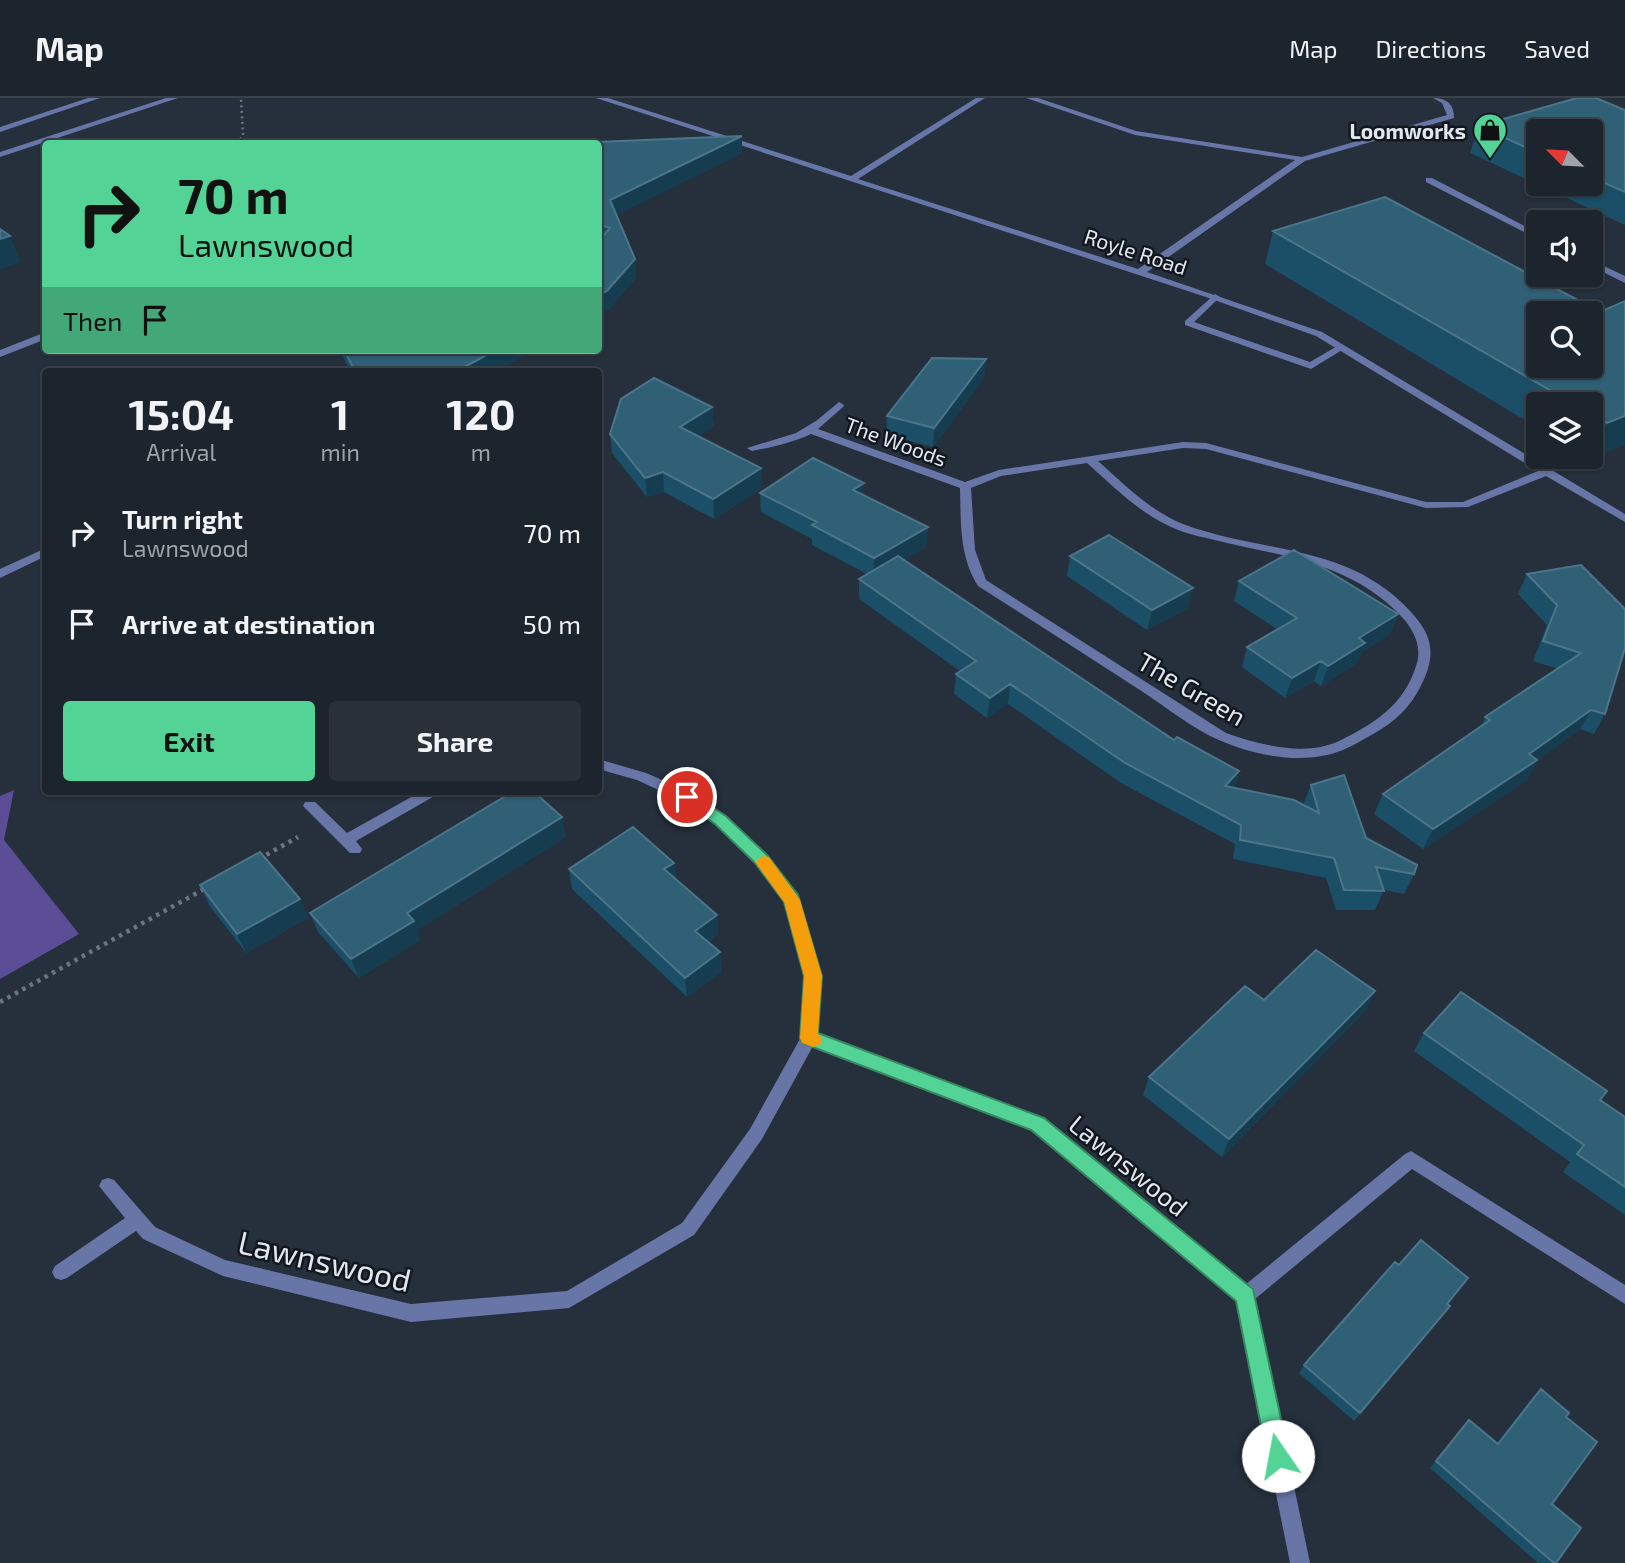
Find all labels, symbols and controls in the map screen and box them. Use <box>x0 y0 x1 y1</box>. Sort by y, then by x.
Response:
text: Map <box>35 28 104 68</box>
text: Map <box>1289 34 1337 63</box>
text: Directions <box>1375 34 1486 63</box>
text: Saved <box>1524 34 1590 63</box>
shop icon: Loomworks <box>1471 111 1509 160</box>
place label: Loomworks <box>1349 118 1466 143</box>
north arrow <box>1526 119 1603 196</box>
map controls <box>1526 119 1603 469</box>
text: 70 m <box>178 165 289 224</box>
icon: right <box>63 168 154 259</box>
button: sound <box>1526 210 1603 287</box>
street label: Royle Road <box>1082 223 1190 279</box>
text: Lawnswood <box>178 225 354 263</box>
icon: arrive <box>136 301 174 339</box>
button: search <box>1526 301 1603 378</box>
text: Then <box>63 305 122 336</box>
text: 15:04 <box>129 388 234 438</box>
text: 1 <box>331 388 349 438</box>
text: 120 <box>446 388 515 438</box>
button: layers <box>1526 392 1603 469</box>
street label: The Woods <box>842 411 950 471</box>
text: Arrival <box>146 438 216 466</box>
text: min <box>321 438 360 466</box>
text: m <box>471 438 491 466</box>
text: Turn right <box>122 503 243 534</box>
icon: right <box>63 514 101 552</box>
text: 70 m <box>523 517 581 548</box>
text: Lawnswood <box>122 534 249 562</box>
icon: arrive <box>63 605 101 643</box>
text: Arrive at destination <box>122 608 375 639</box>
text: 50 m <box>523 608 581 639</box>
street label: The Green <box>1133 645 1251 731</box>
button: Exit <box>63 701 315 781</box>
button: Share <box>329 701 581 781</box>
pin <box>657 767 717 827</box>
icon: arrive <box>668 778 706 816</box>
street label: Lawnswood <box>1064 1108 1194 1222</box>
street label: Lawnswood <box>235 1222 415 1298</box>
position arrow <box>1241 1419 1315 1493</box>

